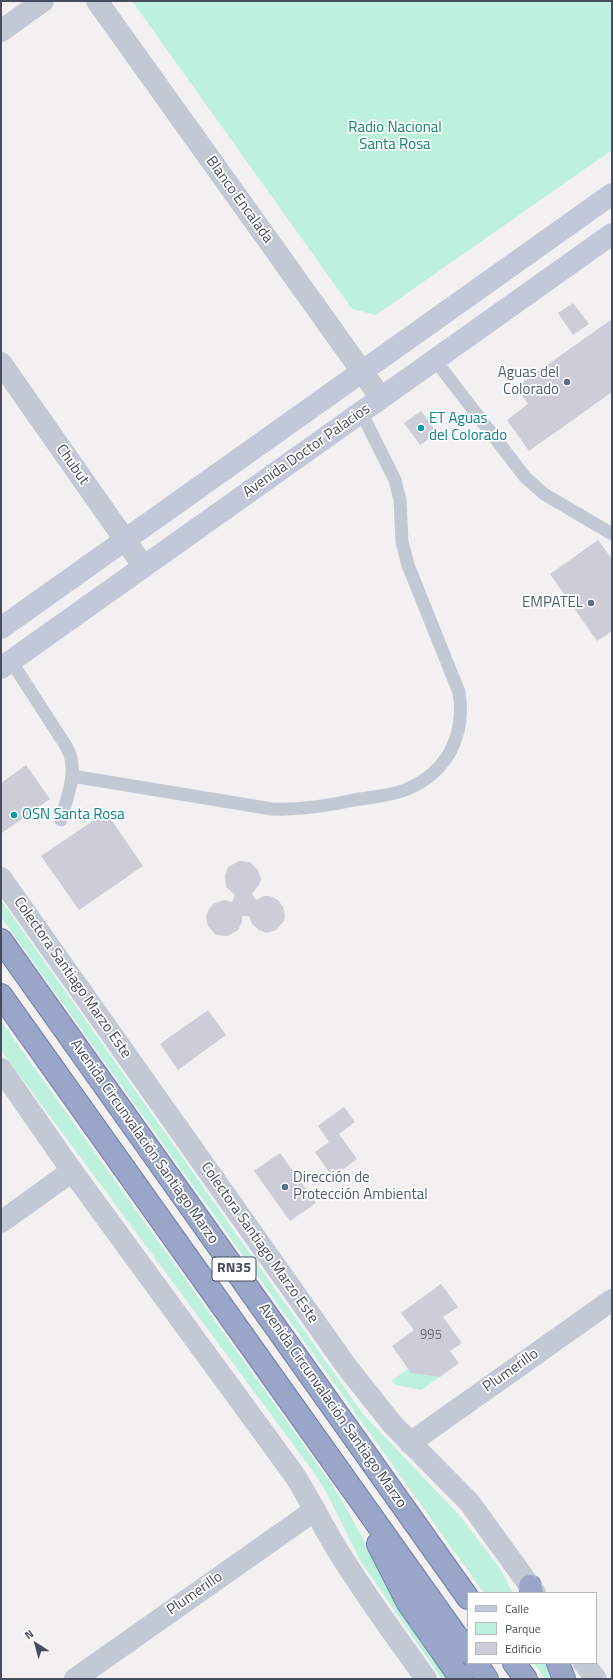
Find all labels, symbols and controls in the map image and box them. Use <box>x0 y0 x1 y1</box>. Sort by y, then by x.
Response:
park label: Radio Nacional Santa Rosa <box>348 119 442 154</box>
street label: Blanco Encalada <box>202 153 276 247</box>
place label: Aguas del Colorado <box>498 364 559 399</box>
marker: Aguas del Colorado <box>562 377 572 387</box>
street label: Avenida Doctor Palacios <box>240 400 374 502</box>
place label: ET Aguas del Colorado <box>429 410 507 445</box>
marker: ET Aguas del Colorado <box>416 423 426 433</box>
street label: Chubut <box>52 441 92 489</box>
place label: EMPATEL <box>522 594 583 612</box>
marker: EMPATEL <box>586 598 596 608</box>
place label: OSN Santa Rosa <box>22 806 125 824</box>
marker: OSN Santa Rosa <box>9 810 19 820</box>
street label: Colectora Santiago Marzo Este <box>9 894 135 1062</box>
street label: Avenida Circunvalación Santiago Marzo <box>66 1036 222 1248</box>
street label: Colectora Santiago Marzo Este <box>196 1159 322 1327</box>
place label: Dirección de Protección Ambiental <box>293 1169 428 1204</box>
marker: Dirección de Protección Ambiental <box>280 1182 290 1192</box>
road number: RN35 <box>212 1257 256 1281</box>
street label: Avenida Circunvalación Santiago Marzo <box>254 1300 410 1512</box>
house number: 995 <box>420 1328 442 1344</box>
street label: Plumerillo <box>480 1345 542 1397</box>
street label: Plumerillo <box>164 1568 226 1620</box>
legend <box>467 1592 597 1664</box>
text: Calle <box>505 1599 529 1618</box>
text: Parque <box>505 1619 541 1638</box>
north arrow <box>16 1624 56 1664</box>
text: N <box>21 1626 37 1643</box>
text: Edificio <box>505 1639 541 1658</box>

